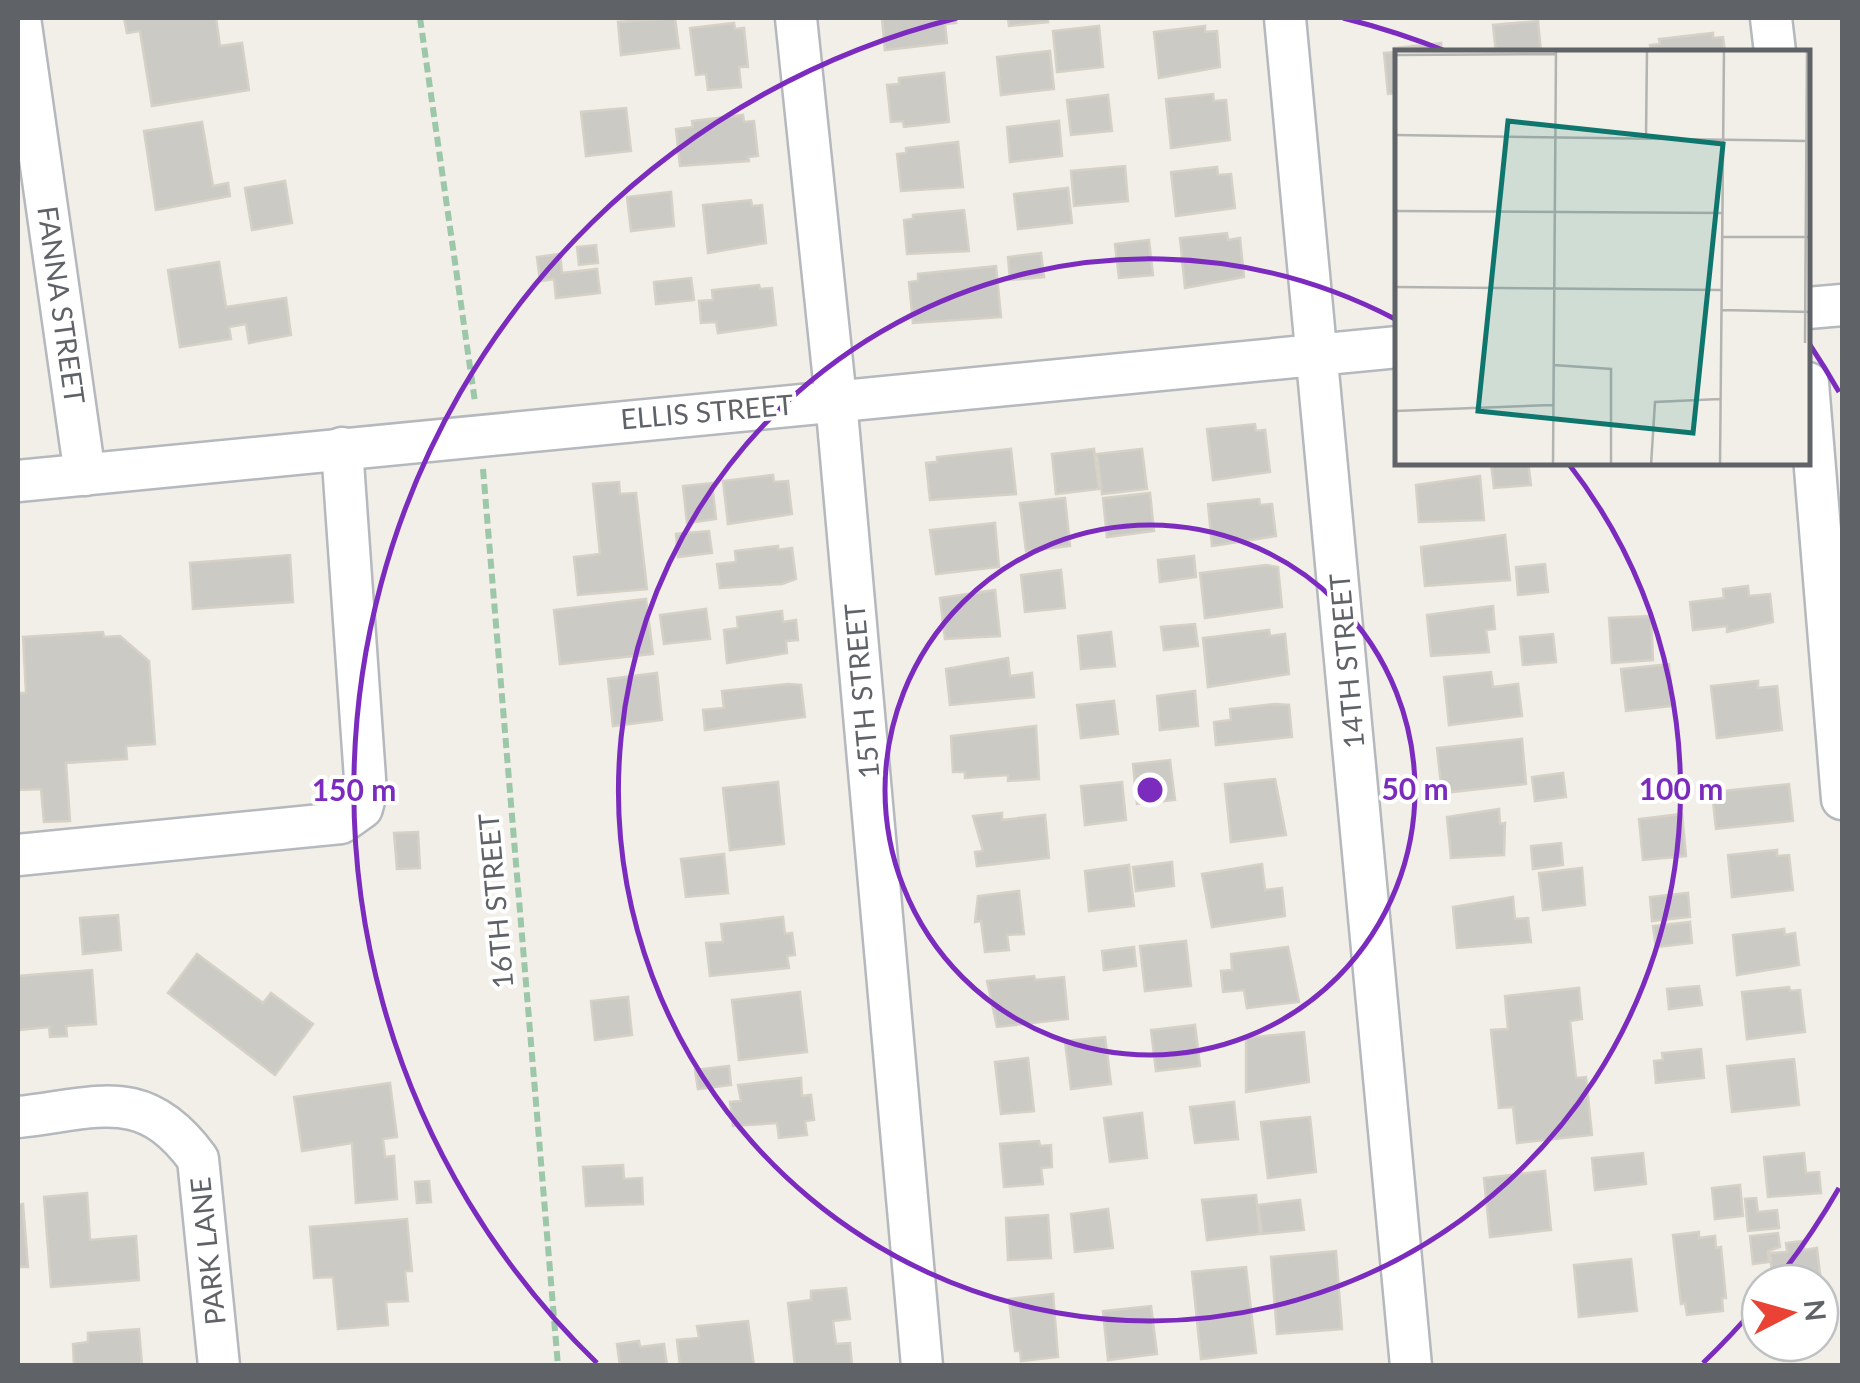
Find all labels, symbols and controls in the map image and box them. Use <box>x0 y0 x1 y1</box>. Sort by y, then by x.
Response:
inset map <box>1395 50 1810 465</box>
street label: FANNA STREET <box>31 204 93 406</box>
street label: ELLIS STREET <box>619 386 795 435</box>
street label: 14TH STREET <box>1321 572 1371 750</box>
street label: 15TH STREET <box>836 602 886 780</box>
text: 50 m <box>1381 770 1449 806</box>
text: 100 m <box>1639 770 1723 806</box>
text: 150 m <box>312 771 396 807</box>
centre of rings <box>1132 772 1168 808</box>
street label: 16TH STREET <box>470 812 520 990</box>
street label: PARK LANE <box>182 1175 232 1327</box>
north arrow <box>1740 1263 1840 1363</box>
text: N <box>1798 1298 1834 1323</box>

